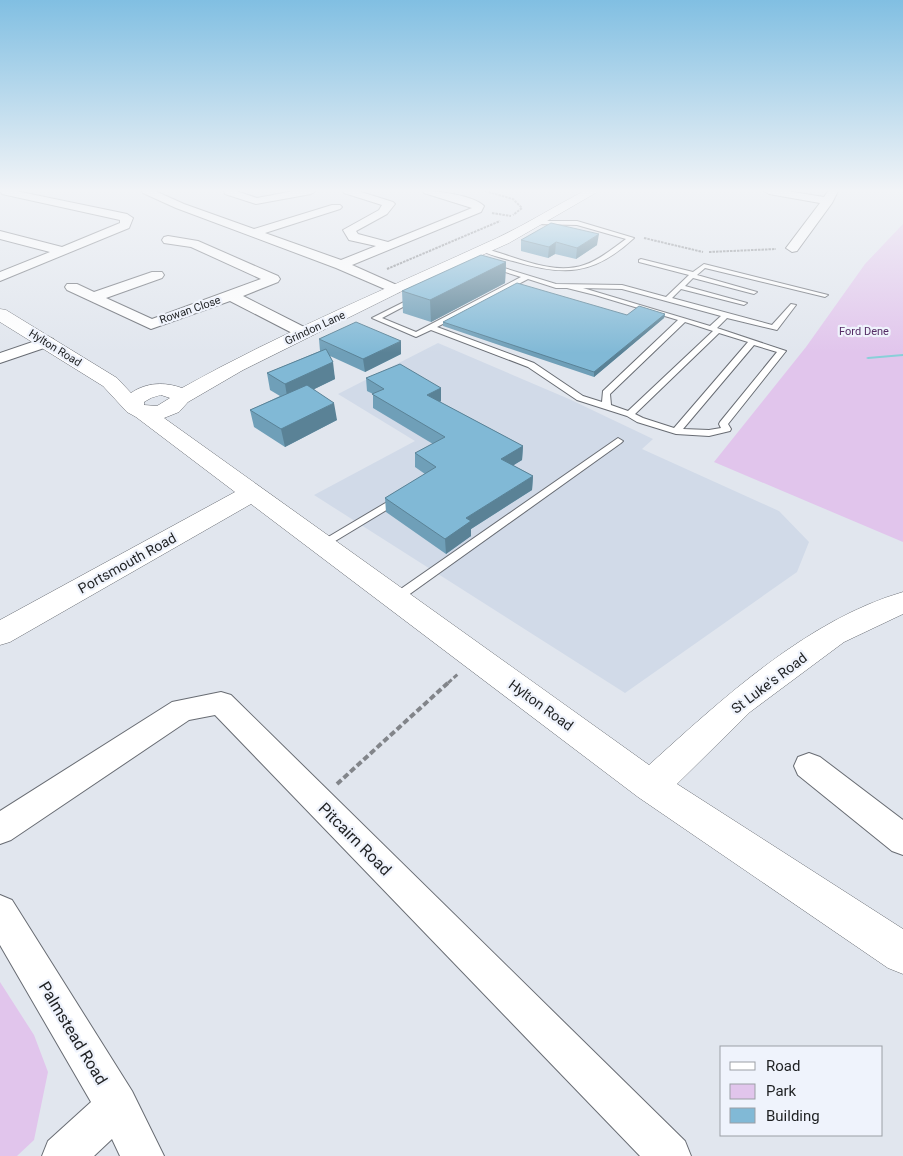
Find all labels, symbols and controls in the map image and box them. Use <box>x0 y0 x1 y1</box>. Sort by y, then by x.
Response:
street label: Rowan Close <box>158 293 222 327</box>
street label: Grindon Lane <box>283 308 347 348</box>
park label: Ford Dene <box>839 325 889 338</box>
street label: Hylton Road <box>26 327 84 369</box>
street label: Portsmouth Road <box>75 529 179 597</box>
street label: St Luke's Road <box>728 649 810 717</box>
street label: Hylton Road <box>506 676 576 734</box>
street label: Pitcairn Road <box>315 799 395 879</box>
street label: Palmstead Road <box>35 978 111 1088</box>
legend <box>720 1046 883 1136</box>
text: Road <box>766 1057 800 1075</box>
text: Park <box>766 1082 797 1100</box>
text: Building <box>766 1107 820 1125</box>

